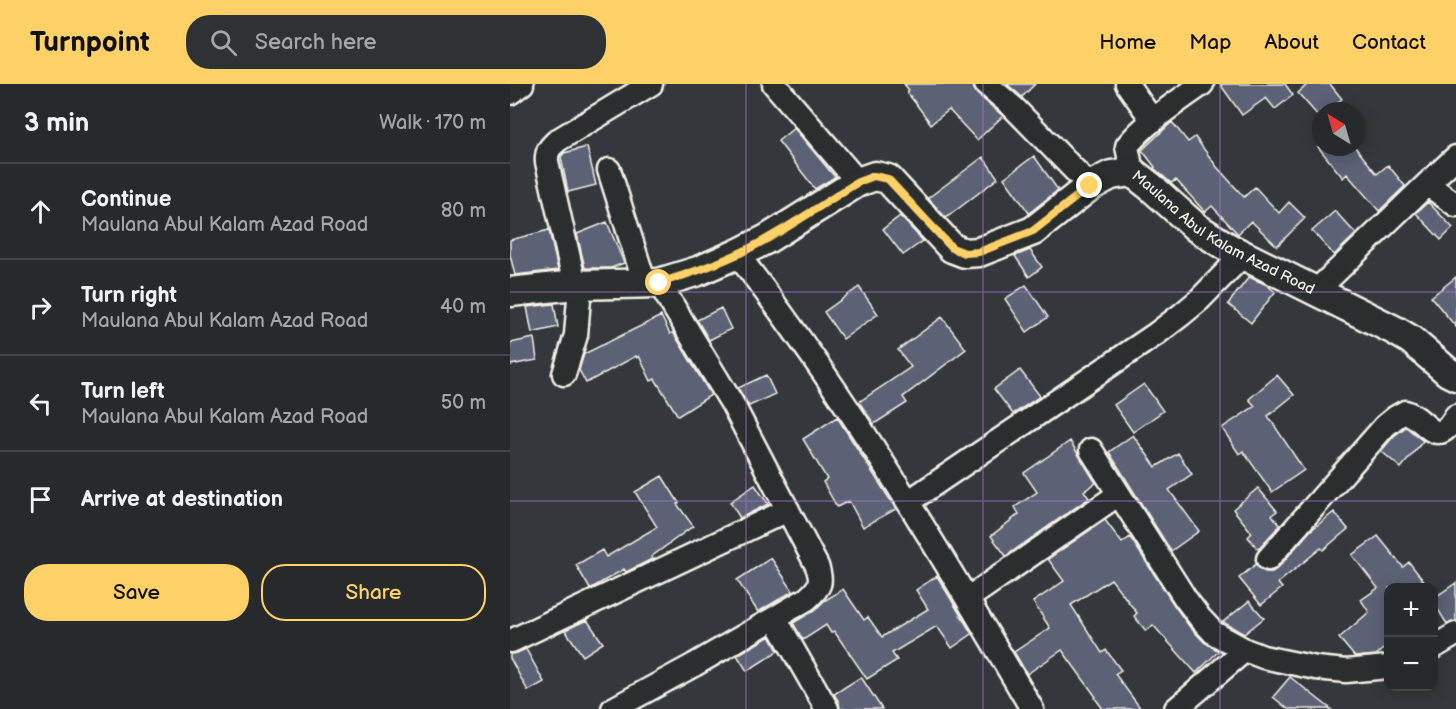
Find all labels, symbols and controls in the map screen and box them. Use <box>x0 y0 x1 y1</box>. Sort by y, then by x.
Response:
search box <box>186 15 606 69</box>
text: Turnpoint <box>30 26 150 59</box>
icon: search <box>207 26 240 59</box>
text: Search here <box>255 29 377 56</box>
text: Home <box>1099 30 1156 55</box>
text: Map <box>1189 30 1231 55</box>
text: About <box>1264 30 1319 55</box>
text: Contact <box>1352 30 1426 55</box>
north arrow <box>1312 102 1366 156</box>
text: 3 min <box>24 108 89 139</box>
text: Walk · 170 m <box>379 111 486 135</box>
street label: Maulana Abul Kalam Azad Road <box>1128 166 1318 299</box>
route end <box>1076 172 1102 198</box>
text: Continue <box>81 186 171 213</box>
icon: ahead <box>24 195 57 228</box>
text: 80 m <box>441 199 486 223</box>
text: Maulana Abul Kalam Azad Road <box>81 213 368 237</box>
route start <box>645 269 671 295</box>
text: Turn right <box>81 282 177 309</box>
icon: right <box>24 291 57 324</box>
text: 40 m <box>440 295 486 319</box>
text: Maulana Abul Kalam Azad Road <box>81 309 368 333</box>
text: Turn left <box>81 378 165 405</box>
icon: left <box>24 387 57 420</box>
text: 50 m <box>441 391 486 415</box>
text: Maulana Abul Kalam Azad Road <box>81 405 368 429</box>
icon: arrive <box>24 483 57 516</box>
text: Arrive at destination <box>81 486 283 513</box>
button: Save <box>24 564 249 621</box>
button: Share <box>261 564 486 621</box>
map controls <box>1384 583 1438 691</box>
button: + <box>1384 583 1438 637</box>
button: − <box>1384 637 1438 691</box>

